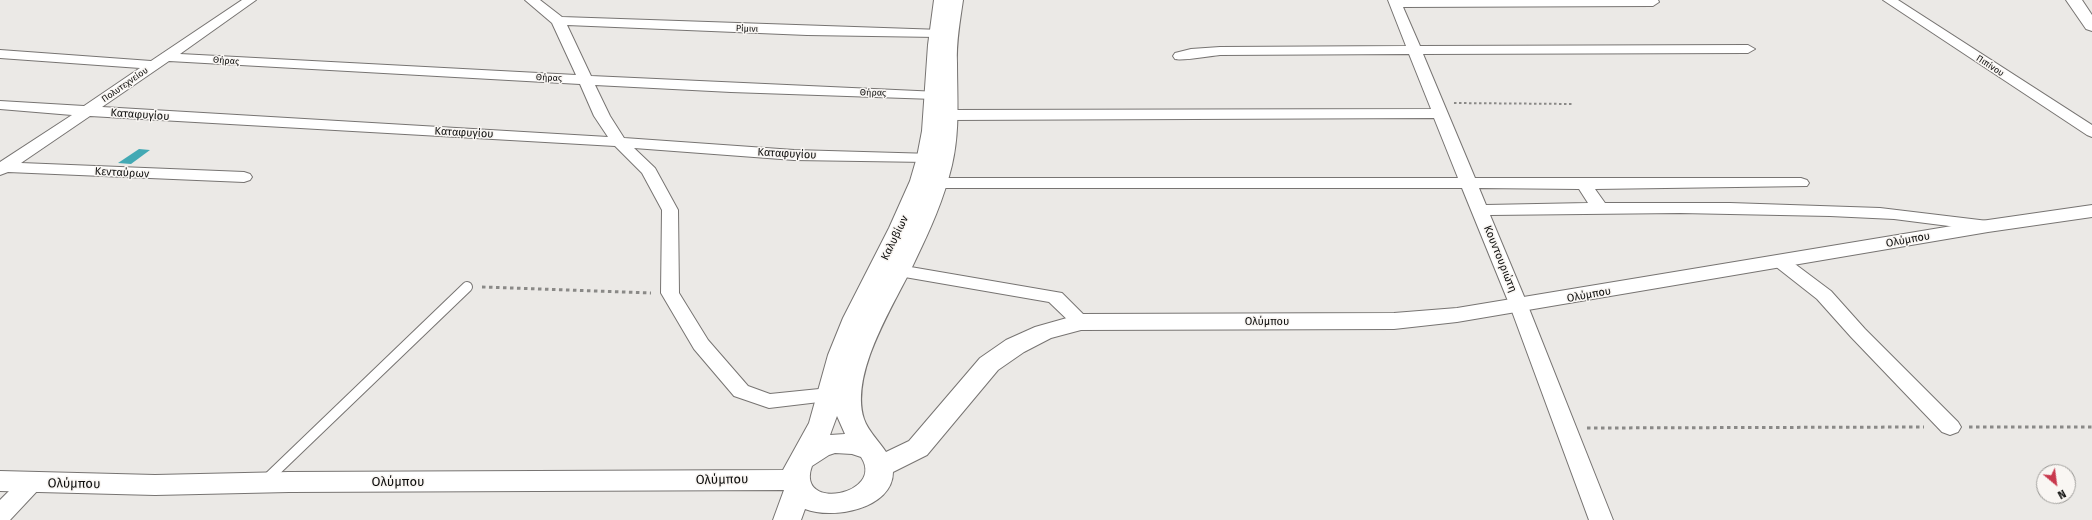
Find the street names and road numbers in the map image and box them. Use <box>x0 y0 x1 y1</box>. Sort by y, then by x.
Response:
street label: Ρίμινι <box>736 23 758 35</box>
street label: Πιπίνου <box>1974 53 2006 79</box>
street label: Θήρας <box>213 55 239 67</box>
street label: Πολυτεχνείου <box>100 65 150 105</box>
street label: Θήρας <box>536 72 562 84</box>
street label: Θήρας <box>860 87 886 99</box>
street label: Καταφυγίου <box>110 106 170 124</box>
street label: Καταφυγίου <box>434 125 494 141</box>
street label: Καταφυγίου <box>757 146 817 162</box>
street label: Κενταύρων <box>94 165 150 181</box>
street label: Καλυβίων <box>879 214 911 262</box>
street label: Κουντουριώτη <box>1481 224 1519 294</box>
street label: Ολύμπου <box>1885 230 1931 250</box>
street label: Ολύμπου <box>1566 285 1612 305</box>
street label: Ολύμπου <box>1245 315 1289 329</box>
street label: Ολύμπου <box>695 472 749 488</box>
street label: Ολύμπου <box>372 474 424 490</box>
street label: Ολύμπου <box>47 476 101 492</box>

